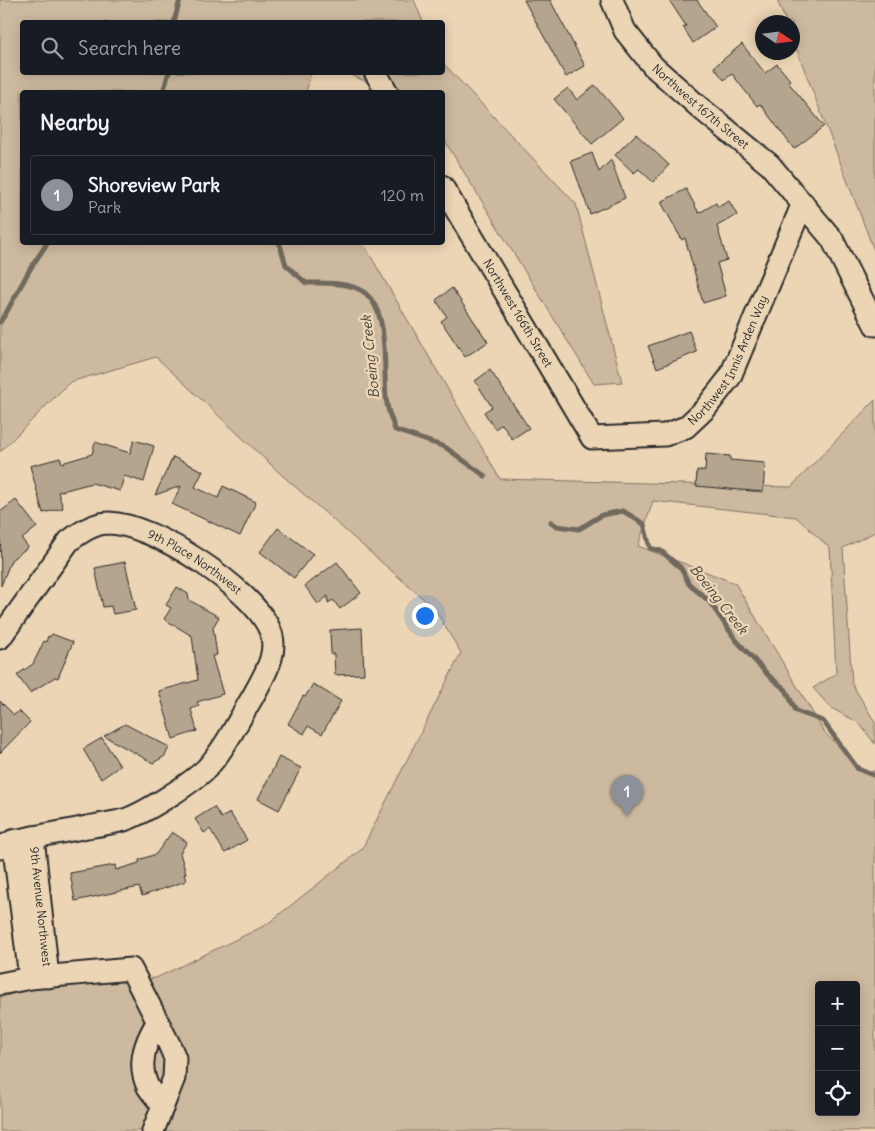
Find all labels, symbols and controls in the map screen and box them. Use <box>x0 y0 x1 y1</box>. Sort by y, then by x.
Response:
north arrow <box>755 15 800 60</box>
search box <box>20 20 445 75</box>
icon: search <box>38 34 66 62</box>
text: Search here <box>78 36 181 60</box>
street label: Northwest 167th Street <box>649 61 752 152</box>
text: Nearby <box>40 109 110 136</box>
text: Shoreview Park <box>88 173 220 197</box>
text: 1 <box>54 185 60 205</box>
text: 120 m <box>381 185 424 205</box>
text: Park <box>88 197 121 217</box>
street label: Northwest 166th Street <box>480 256 556 370</box>
street label: Northwest Innis Arden Way <box>685 293 770 428</box>
water label: Boeing Creek <box>357 314 383 400</box>
street label: 9th Place Northwest <box>146 526 245 597</box>
water label: Boeing Creek <box>686 561 752 638</box>
your location <box>412 603 438 629</box>
pin: 1 <box>611 775 643 816</box>
street label: 9th Avenue Northwest <box>27 846 55 967</box>
map controls <box>815 981 860 1116</box>
button: + <box>815 981 860 1026</box>
button: − <box>815 1026 860 1071</box>
button: locate <box>815 1071 860 1116</box>

